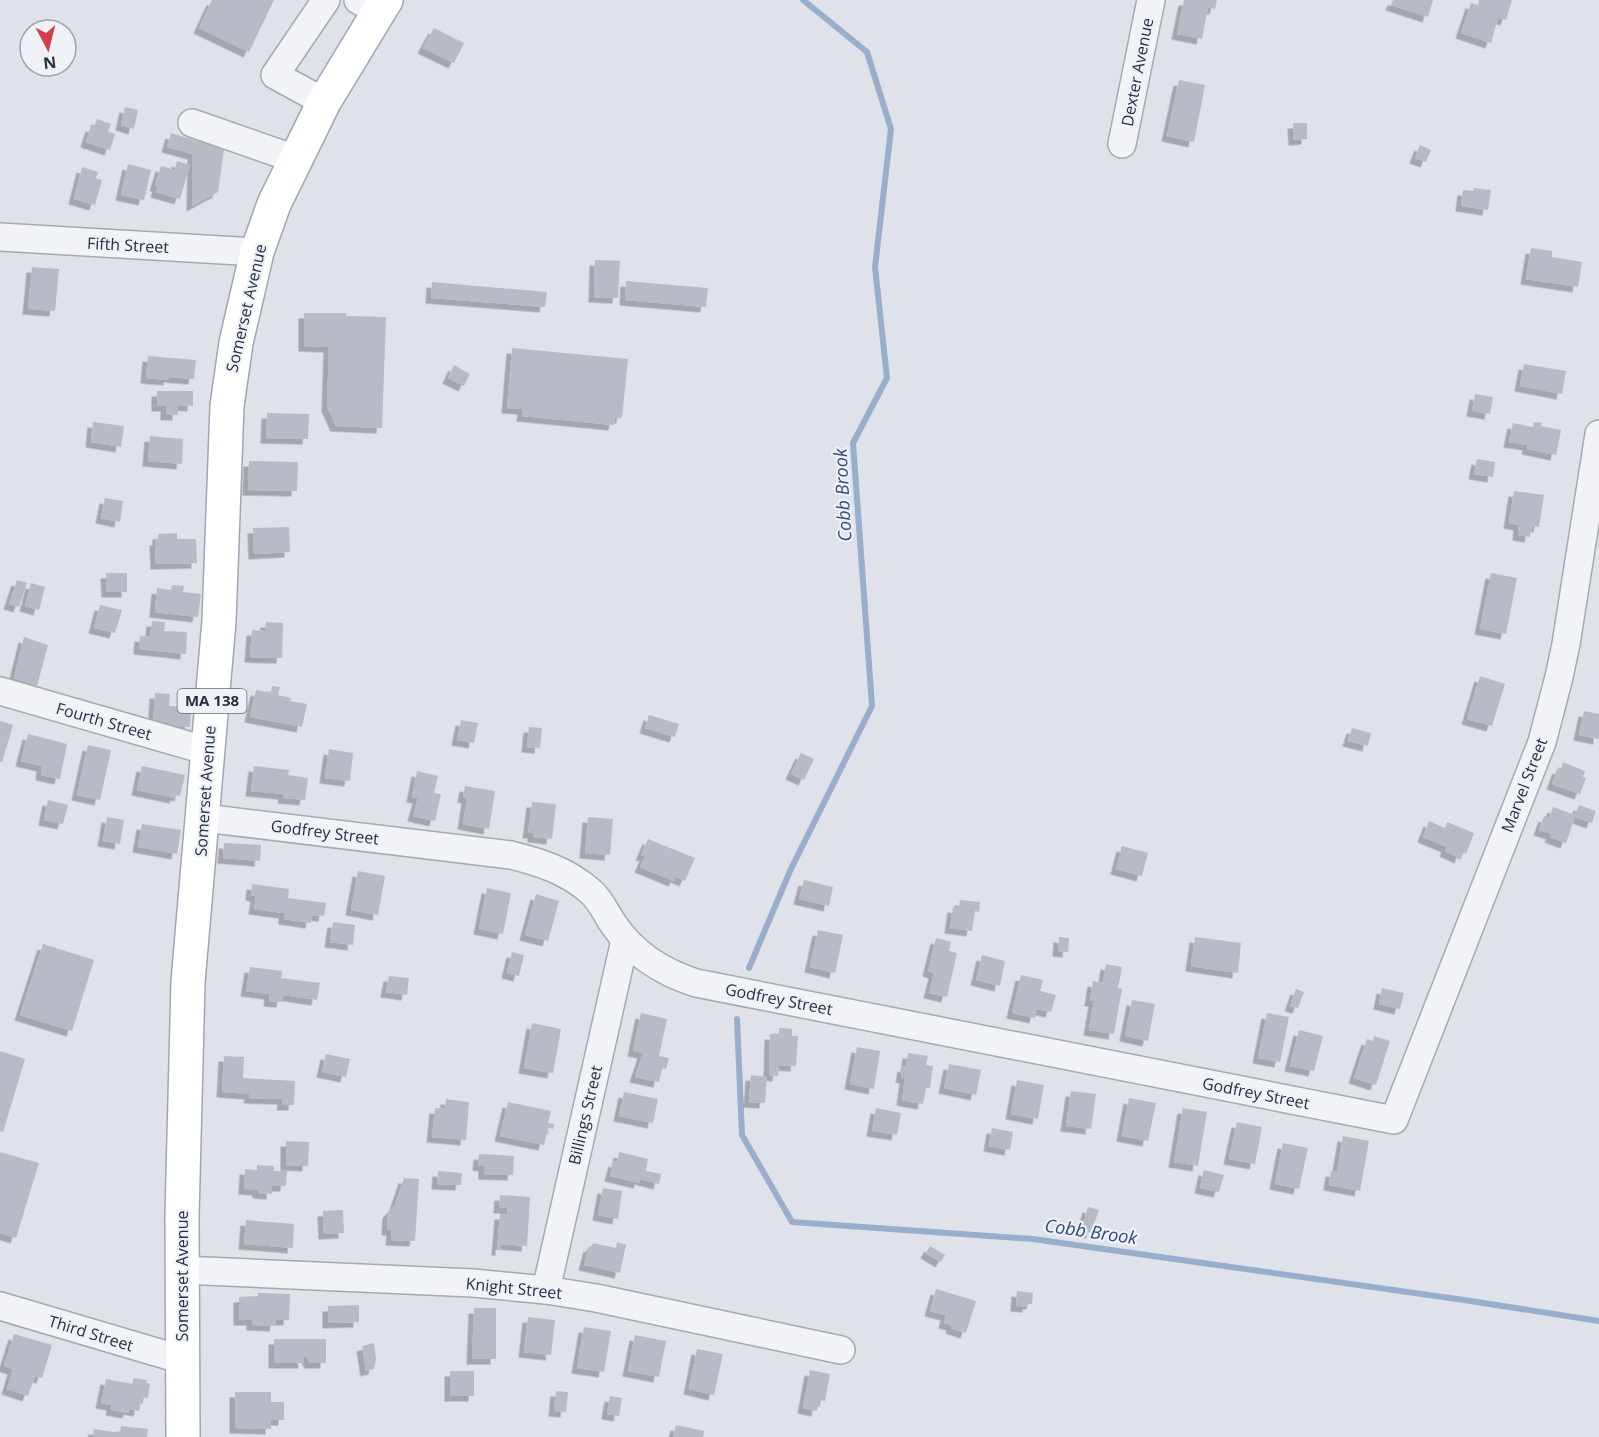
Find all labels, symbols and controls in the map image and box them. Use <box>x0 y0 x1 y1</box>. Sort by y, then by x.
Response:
street label: Dexter Avenue <box>1116 16 1158 128</box>
north arrow <box>18 18 78 78</box>
text: N <box>42 51 58 75</box>
street label: Fifth Street <box>86 232 170 258</box>
street label: Somerset Avenue <box>221 242 271 374</box>
water label: Cobb Brook <box>828 447 856 542</box>
road number: MA 138 <box>178 689 246 713</box>
street label: Fourth Street <box>54 697 155 745</box>
street label: Somerset Avenue <box>189 725 221 857</box>
street label: Marvel Street <box>1496 734 1552 835</box>
street label: Godfrey Street <box>270 814 381 850</box>
street label: Godfrey Street <box>723 978 835 1020</box>
street label: Billings Street <box>563 1063 607 1167</box>
street label: Godfrey Street <box>1200 1072 1312 1114</box>
street label: Somerset Avenue <box>171 1211 193 1341</box>
water label: Cobb Brook <box>1043 1213 1140 1250</box>
street label: Knight Street <box>465 1272 564 1304</box>
street label: Third Street <box>46 1310 136 1356</box>

